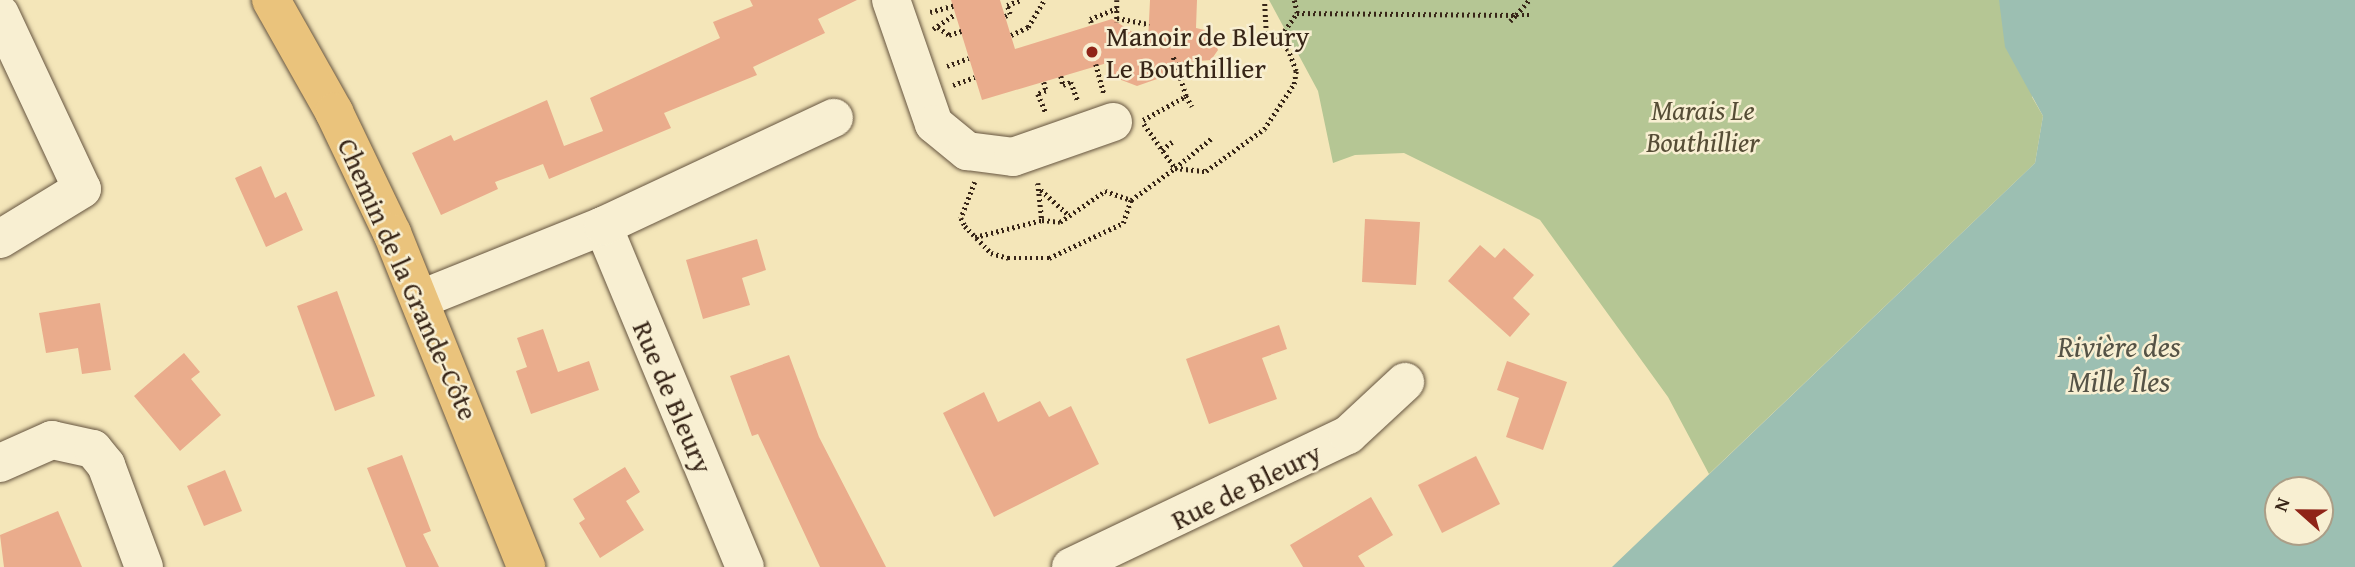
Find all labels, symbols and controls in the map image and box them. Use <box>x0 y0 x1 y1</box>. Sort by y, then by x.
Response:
place label: Manoir de Bleury Le Bouthillier <box>1106 19 1310 85</box>
marker: Manoir de Bleury Le Bouthillier <box>1084 44 1100 60</box>
park label: Marais Le Bouthillier <box>1646 93 1760 159</box>
street label: Chemin de la Grande-Côte <box>331 133 485 425</box>
street label: Rue de Bleury <box>626 316 720 478</box>
water label: Rivière des Mille Îles <box>2057 328 2181 398</box>
street label: Rue de Bleury <box>1166 435 1326 537</box>
north arrow <box>2264 476 2334 546</box>
text: N <box>2266 493 2297 515</box>

